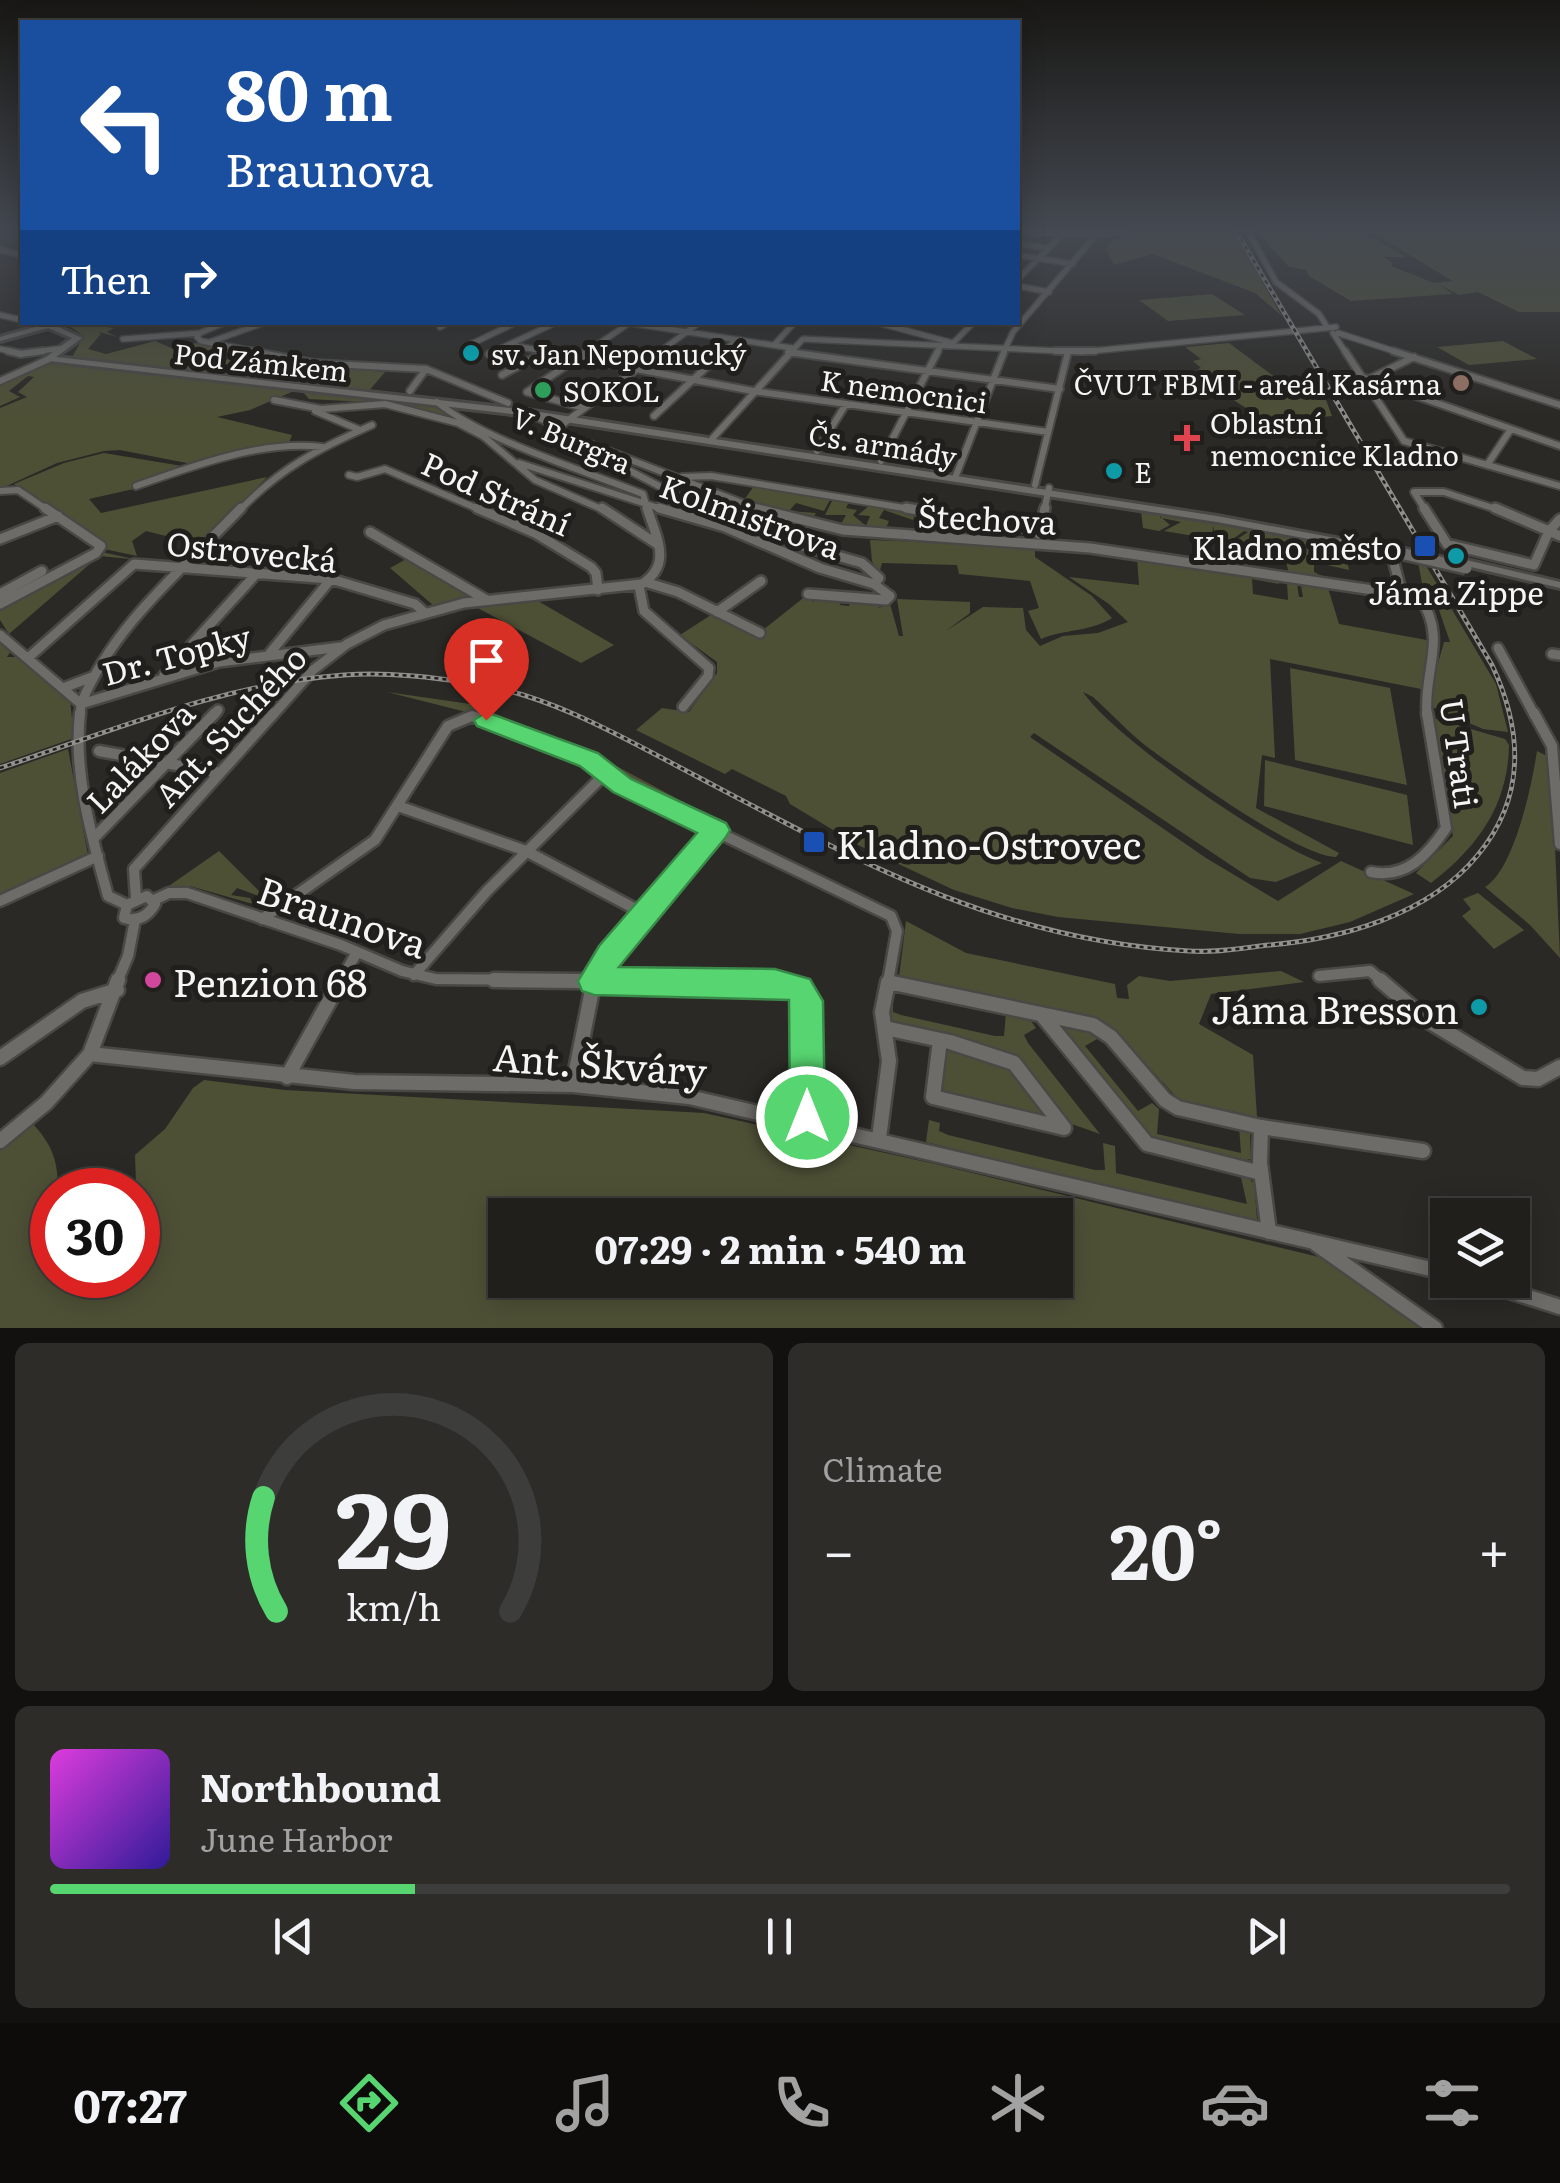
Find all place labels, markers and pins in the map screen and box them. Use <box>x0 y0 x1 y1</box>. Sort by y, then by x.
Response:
place label: sv. Jan Nepomucký <box>491 332 747 374</box>
marker: sv. Jan Nepomucký <box>460 342 482 364</box>
place label: ČVUT FBMI - areál Kasárna <box>1074 362 1441 404</box>
place label: SOKOL <box>563 369 660 411</box>
marker: ČVUT FBMI - areál Kasárna <box>1450 372 1472 394</box>
marker: SOKOL <box>532 379 554 401</box>
place label: Oblastní nemocnice Kladno <box>1210 401 1459 475</box>
marker: Oblastní nemocnice Kladno <box>1174 425 1200 451</box>
place label: E <box>1134 450 1152 492</box>
marker: E <box>1103 460 1125 482</box>
place label: Kladno město <box>1192 522 1402 570</box>
marker: Kladno město <box>1412 533 1438 559</box>
marker: Jáma Zippe <box>1445 545 1467 567</box>
place label: Jáma Zippe <box>1368 567 1544 615</box>
pin <box>444 618 529 721</box>
place label: Kladno-Ostrovec <box>836 814 1141 871</box>
marker: Kladno-Ostrovec <box>801 829 827 855</box>
place label: Penzion 68 <box>173 952 368 1009</box>
marker: Penzion 68 <box>142 969 164 991</box>
place label: Jáma Bresson <box>1211 979 1459 1036</box>
marker: Jáma Bresson <box>1468 996 1490 1018</box>

